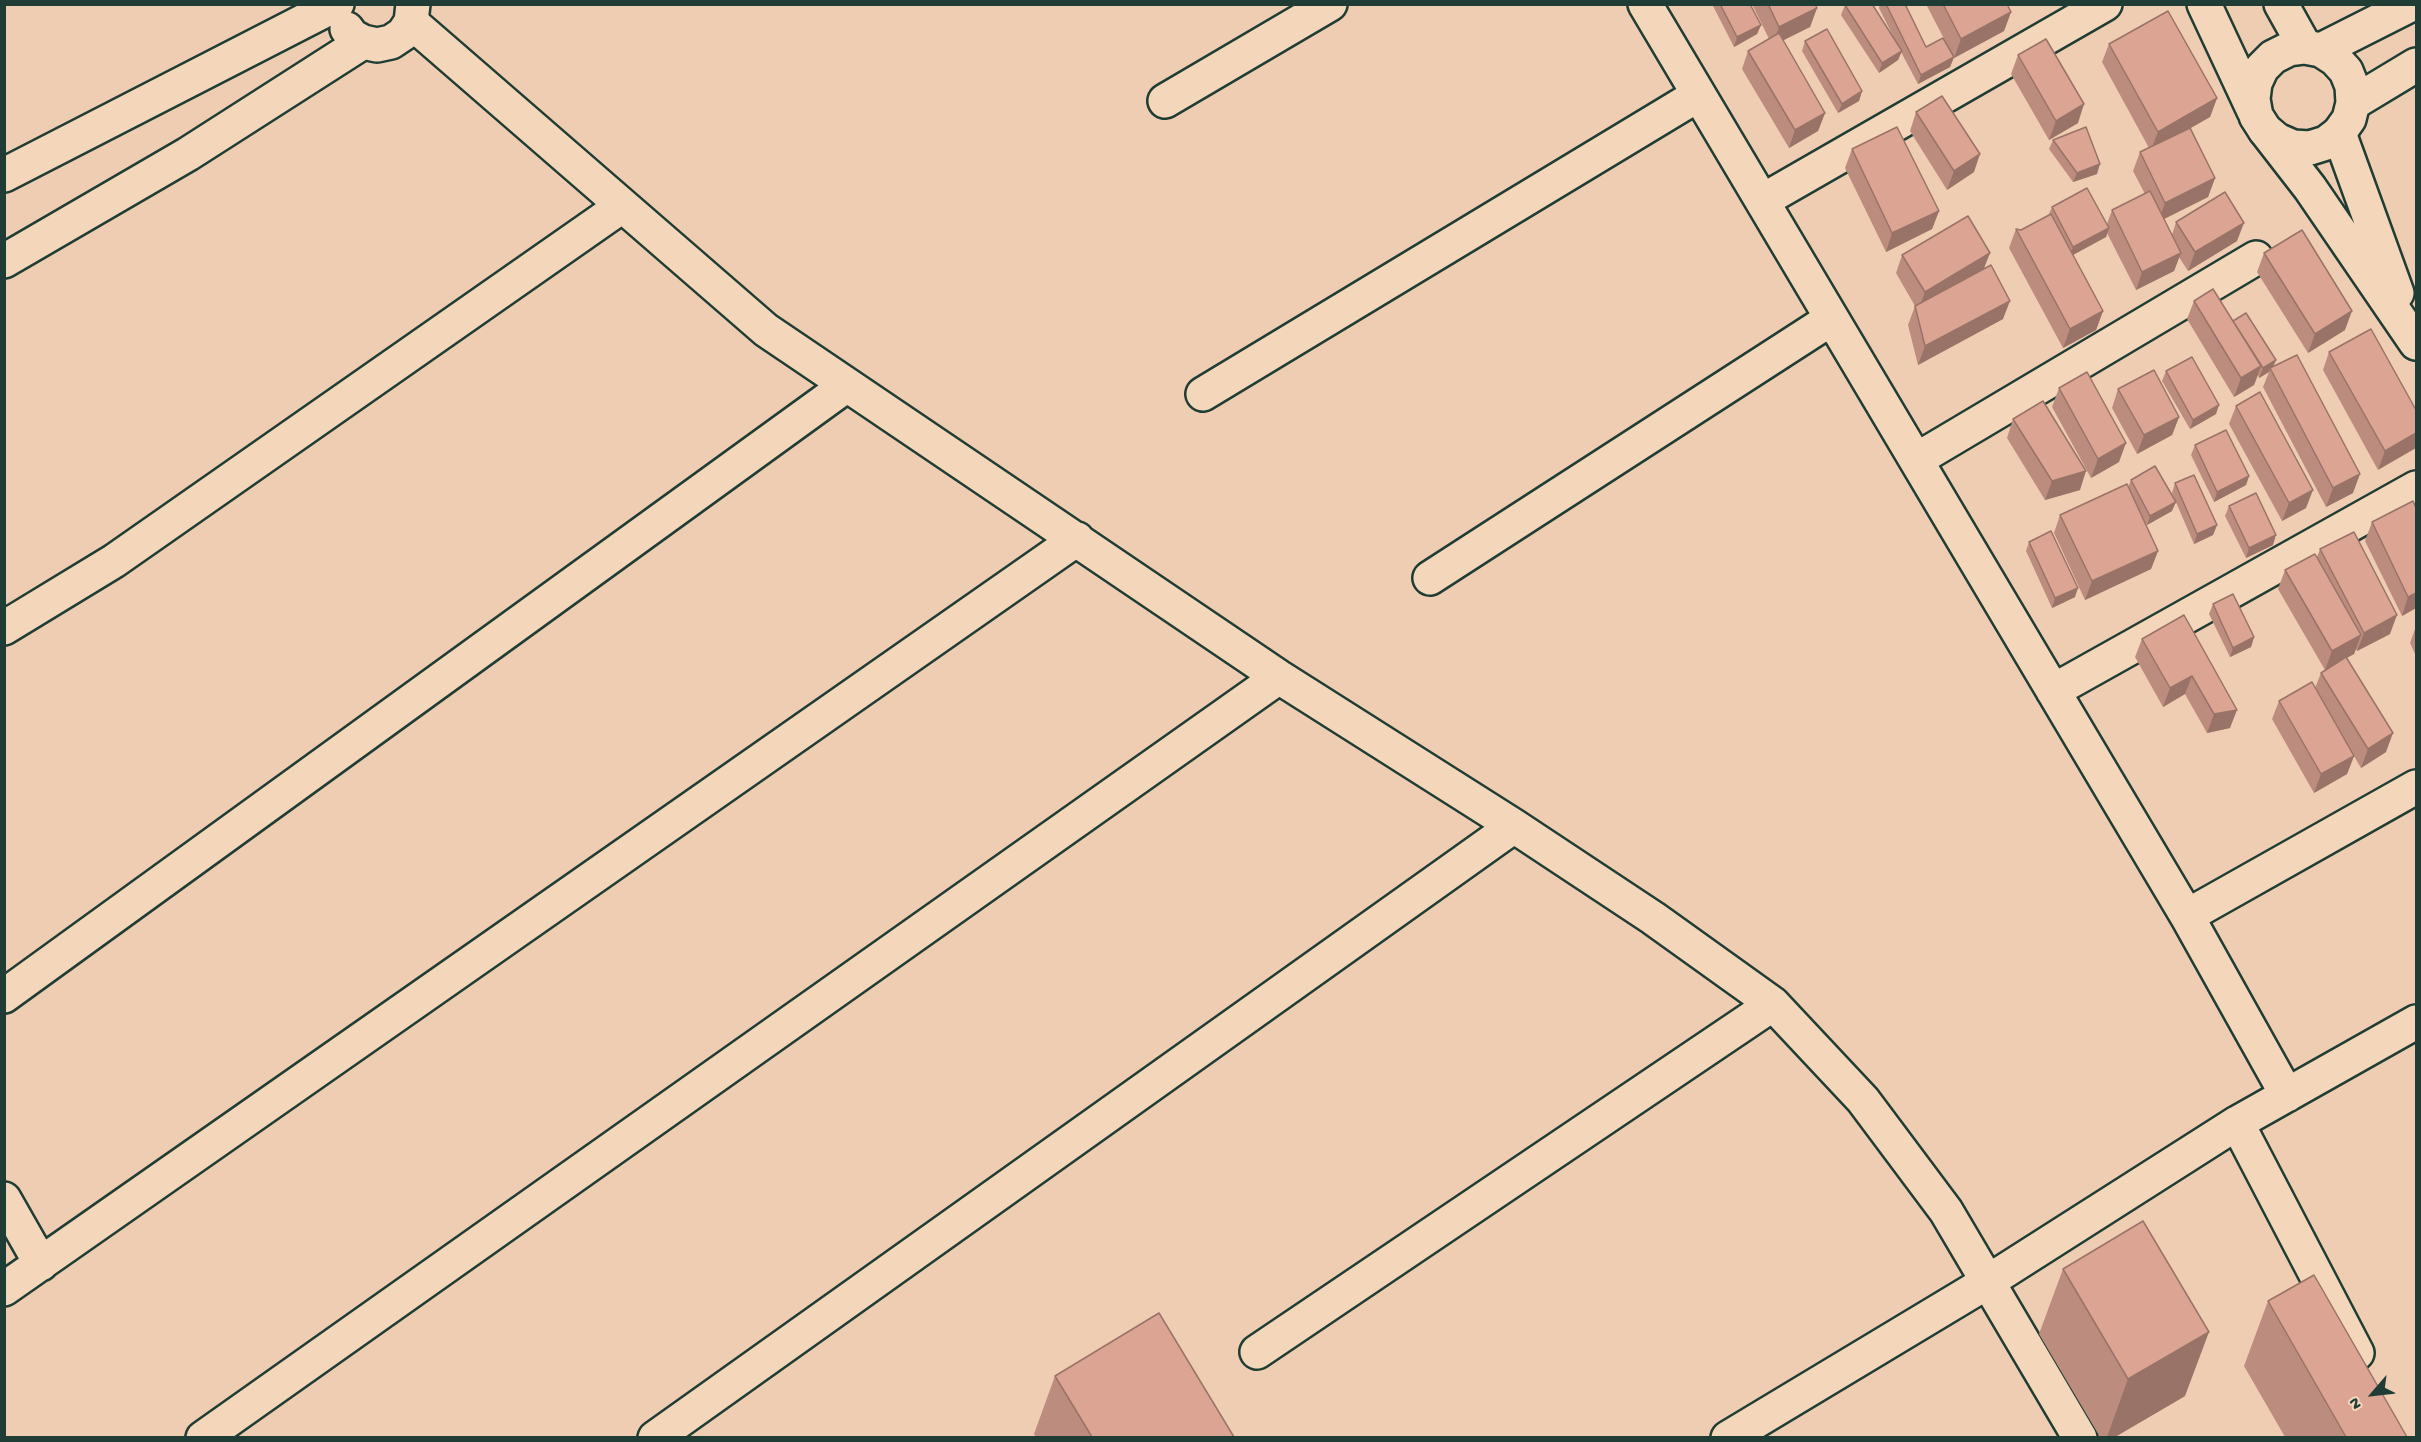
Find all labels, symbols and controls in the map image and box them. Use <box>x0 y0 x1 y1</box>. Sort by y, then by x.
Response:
north arrow <box>2343 1364 2403 1424</box>
text: N <box>2346 1394 2368 1412</box>

